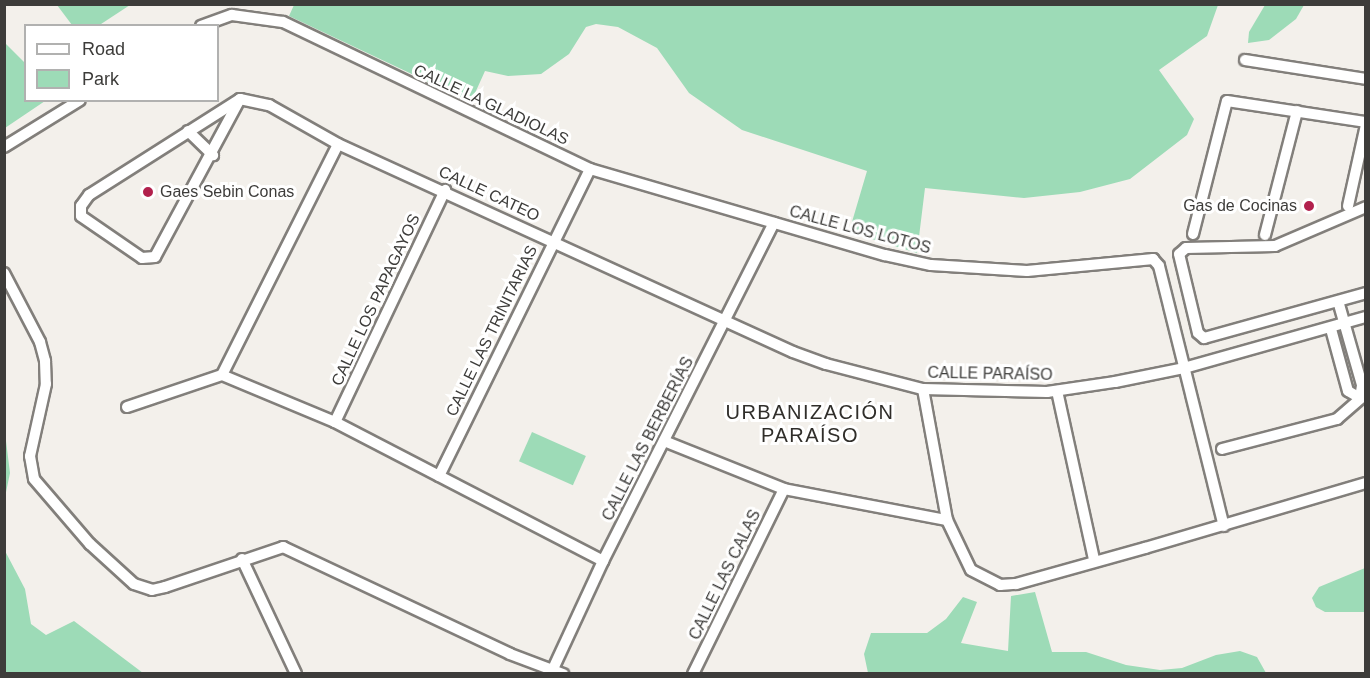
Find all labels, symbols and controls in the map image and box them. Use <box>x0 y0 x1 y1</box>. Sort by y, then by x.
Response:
legend <box>24 24 219 102</box>
text: Road <box>82 39 125 59</box>
street label: CALLE LA GLADIOLAS <box>410 60 572 150</box>
text: Park <box>82 69 119 89</box>
street label: CALLE CATEO <box>436 162 542 226</box>
place label: Gaes Sebin Conas <box>160 182 294 202</box>
marker: Gaes Sebin Conas <box>141 185 155 199</box>
place label: Gas de Cocinas <box>1183 196 1297 216</box>
marker: Gas de Cocinas <box>1302 199 1316 213</box>
street label: CALLE LOS LOTOS <box>787 202 933 258</box>
street label: CALLE LOS PAPAGAYOS <box>328 211 424 389</box>
street label: CALLE LAS TRINITARIAS <box>442 242 542 420</box>
street label: CALLE LAS BERBERÍAS <box>598 354 698 524</box>
street label: CALLE PARAÍSO <box>927 363 1053 385</box>
district label: URBANIZACIÓN PARAÍSO <box>725 401 895 448</box>
street label: CALLE LAS CALAS <box>685 507 765 643</box>

